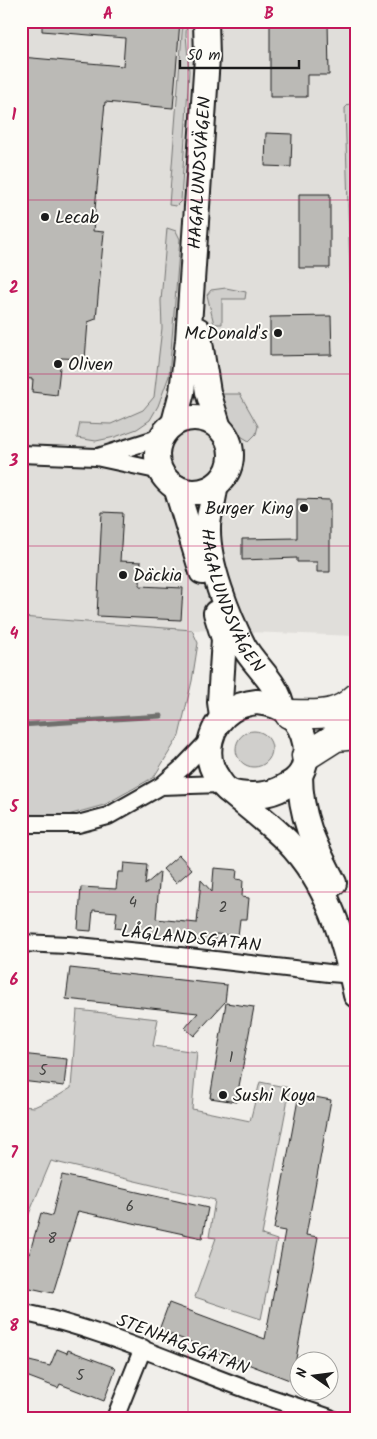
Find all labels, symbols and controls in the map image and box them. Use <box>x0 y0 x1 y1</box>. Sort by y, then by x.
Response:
text: A <box>103 2 113 27</box>
text: B <box>264 2 274 27</box>
scale bar <box>180 38 298 70</box>
text: 50 m <box>187 44 221 68</box>
street label: HAGALUNDSVÄGEN <box>181 95 220 250</box>
text: 1 <box>12 103 17 128</box>
place label: Lecab <box>55 204 99 233</box>
marker: Lecab <box>39 211 51 223</box>
text: 2 <box>9 276 19 301</box>
place label: McDonald's <box>184 320 268 349</box>
marker: McDonald's <box>272 327 284 339</box>
place label: Oliven <box>68 351 113 380</box>
marker: Oliven <box>52 358 64 370</box>
text: 3 <box>9 449 19 474</box>
place label: Burger King <box>205 495 294 524</box>
marker: Burger King <box>298 502 310 514</box>
street label: HAGALUNDSVÄGEN <box>192 528 271 680</box>
place label: Däckia <box>133 562 182 591</box>
marker: Däckia <box>117 569 129 581</box>
text: 4 <box>10 622 19 647</box>
text: 5 <box>9 795 20 820</box>
house number: 4 <box>129 891 137 915</box>
house number: 2 <box>219 896 227 920</box>
street label: LÅGLANDSGATAN <box>119 918 262 961</box>
text: 6 <box>10 968 19 993</box>
house number: 1 <box>229 1046 234 1070</box>
house number: 5 <box>39 1059 48 1083</box>
place label: Sushi Koya <box>233 1082 316 1111</box>
marker: Sushi Koya <box>217 1089 229 1101</box>
text: 7 <box>10 1141 18 1166</box>
house number: 6 <box>126 1195 134 1219</box>
house number: 8 <box>47 1227 57 1251</box>
street label: STENHAGSGATAN <box>112 1307 253 1384</box>
text: 8 <box>9 1314 19 1339</box>
north arrow <box>290 1352 340 1402</box>
house number: 5 <box>76 1364 85 1388</box>
text: N <box>291 1366 314 1380</box>

